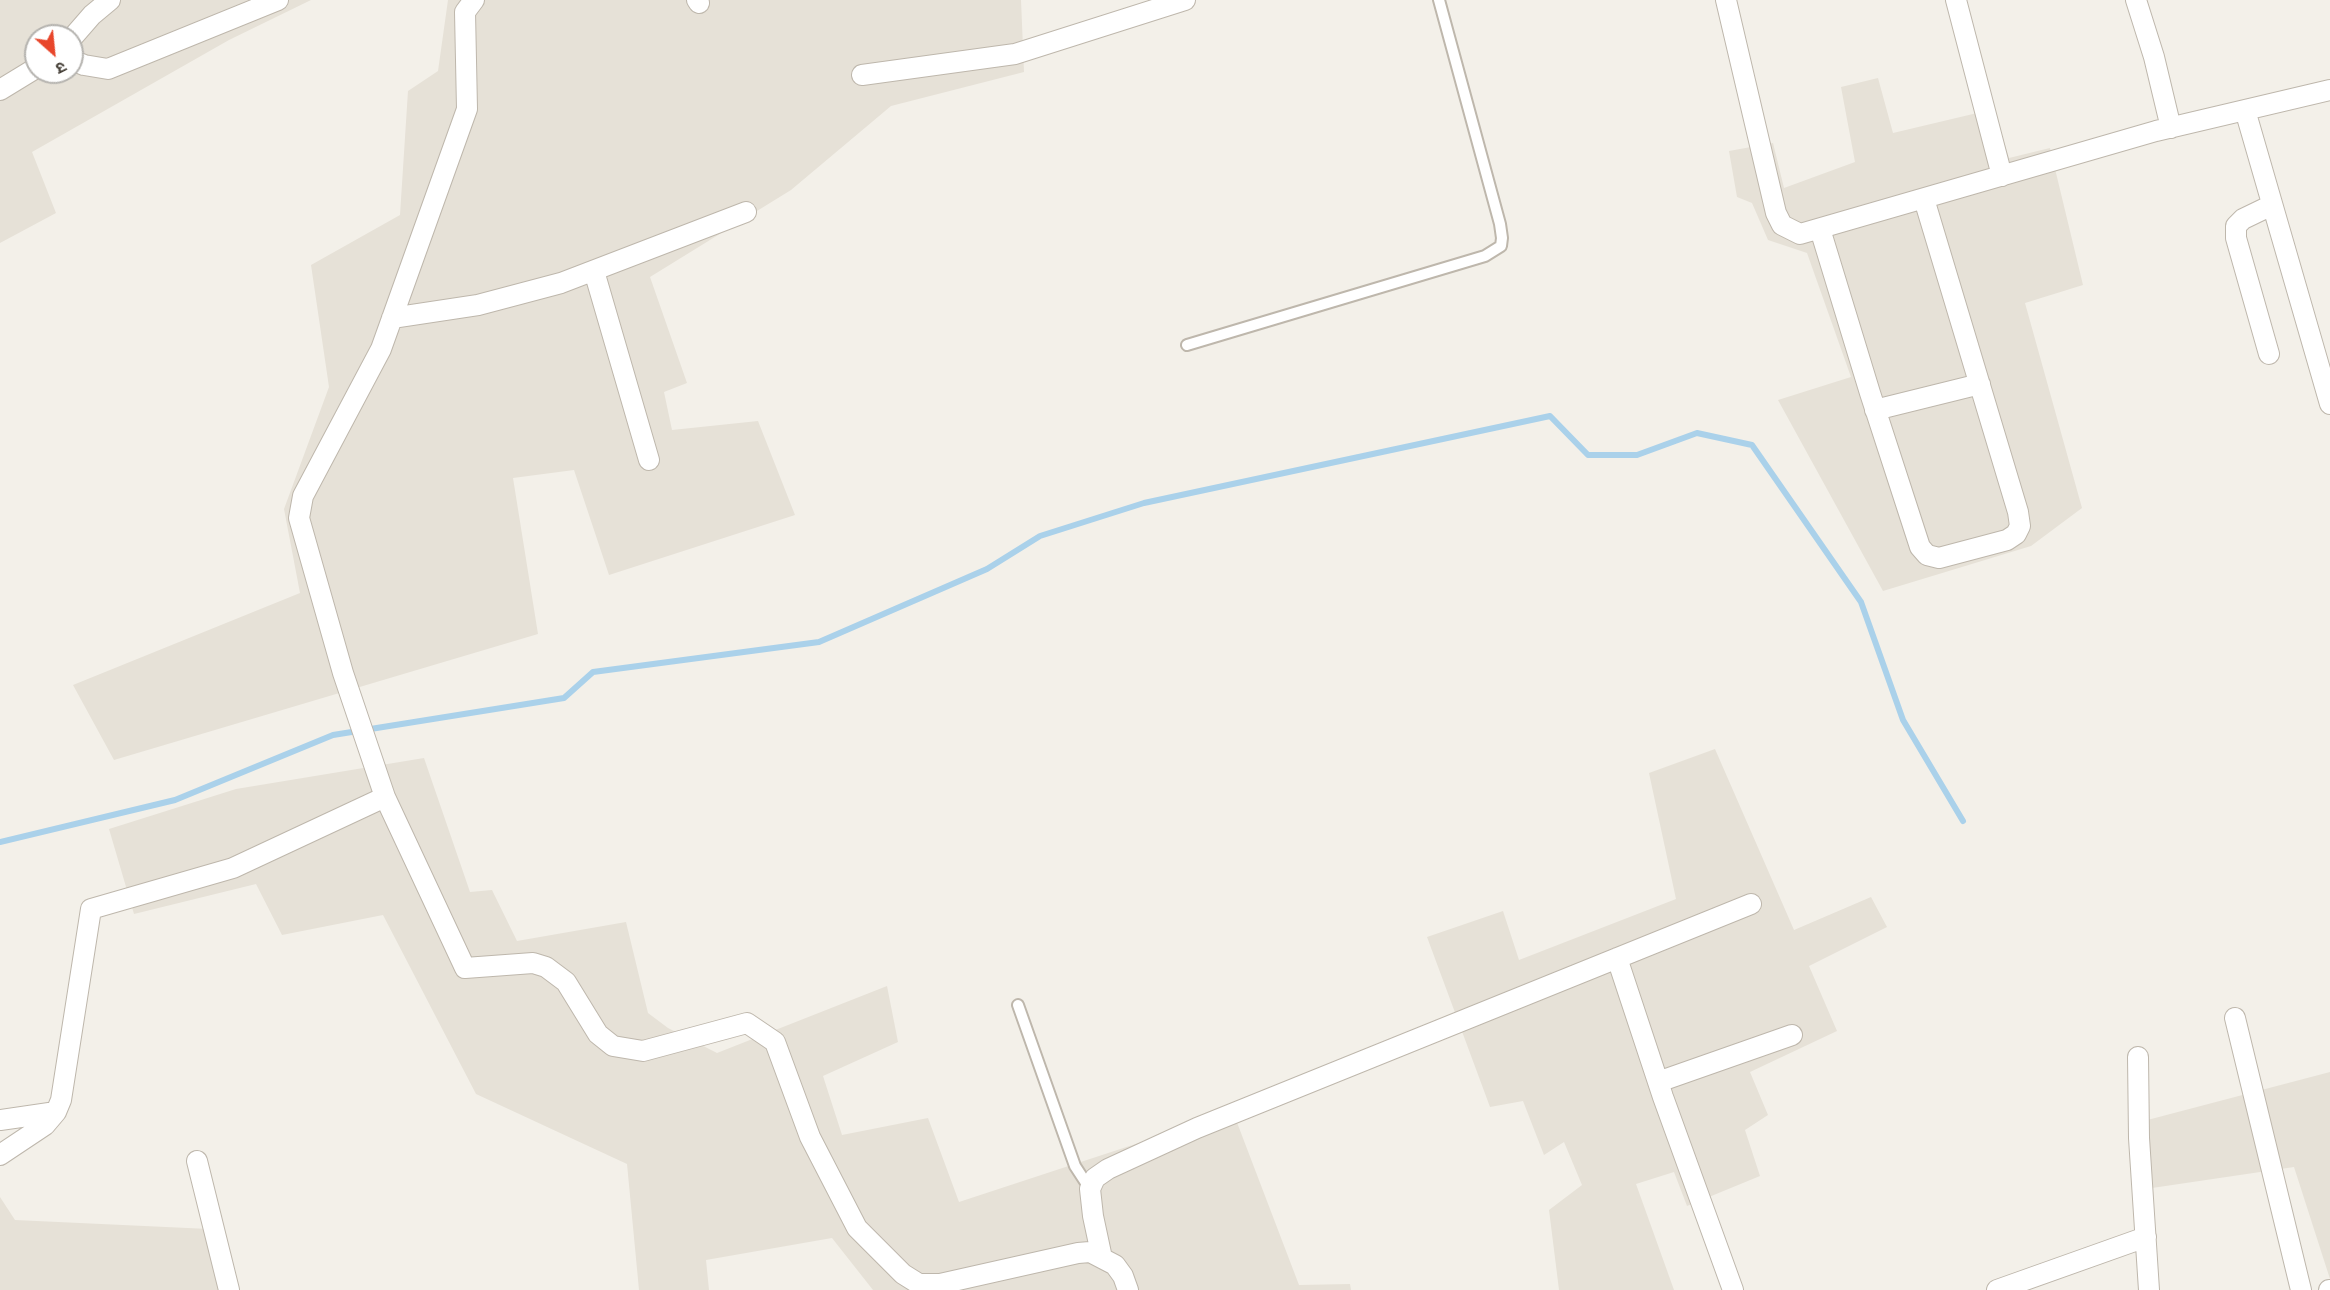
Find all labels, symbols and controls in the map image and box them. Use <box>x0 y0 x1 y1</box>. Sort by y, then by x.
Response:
north arrow <box>24 24 84 84</box>
text: उ <box>53 57 70 79</box>

